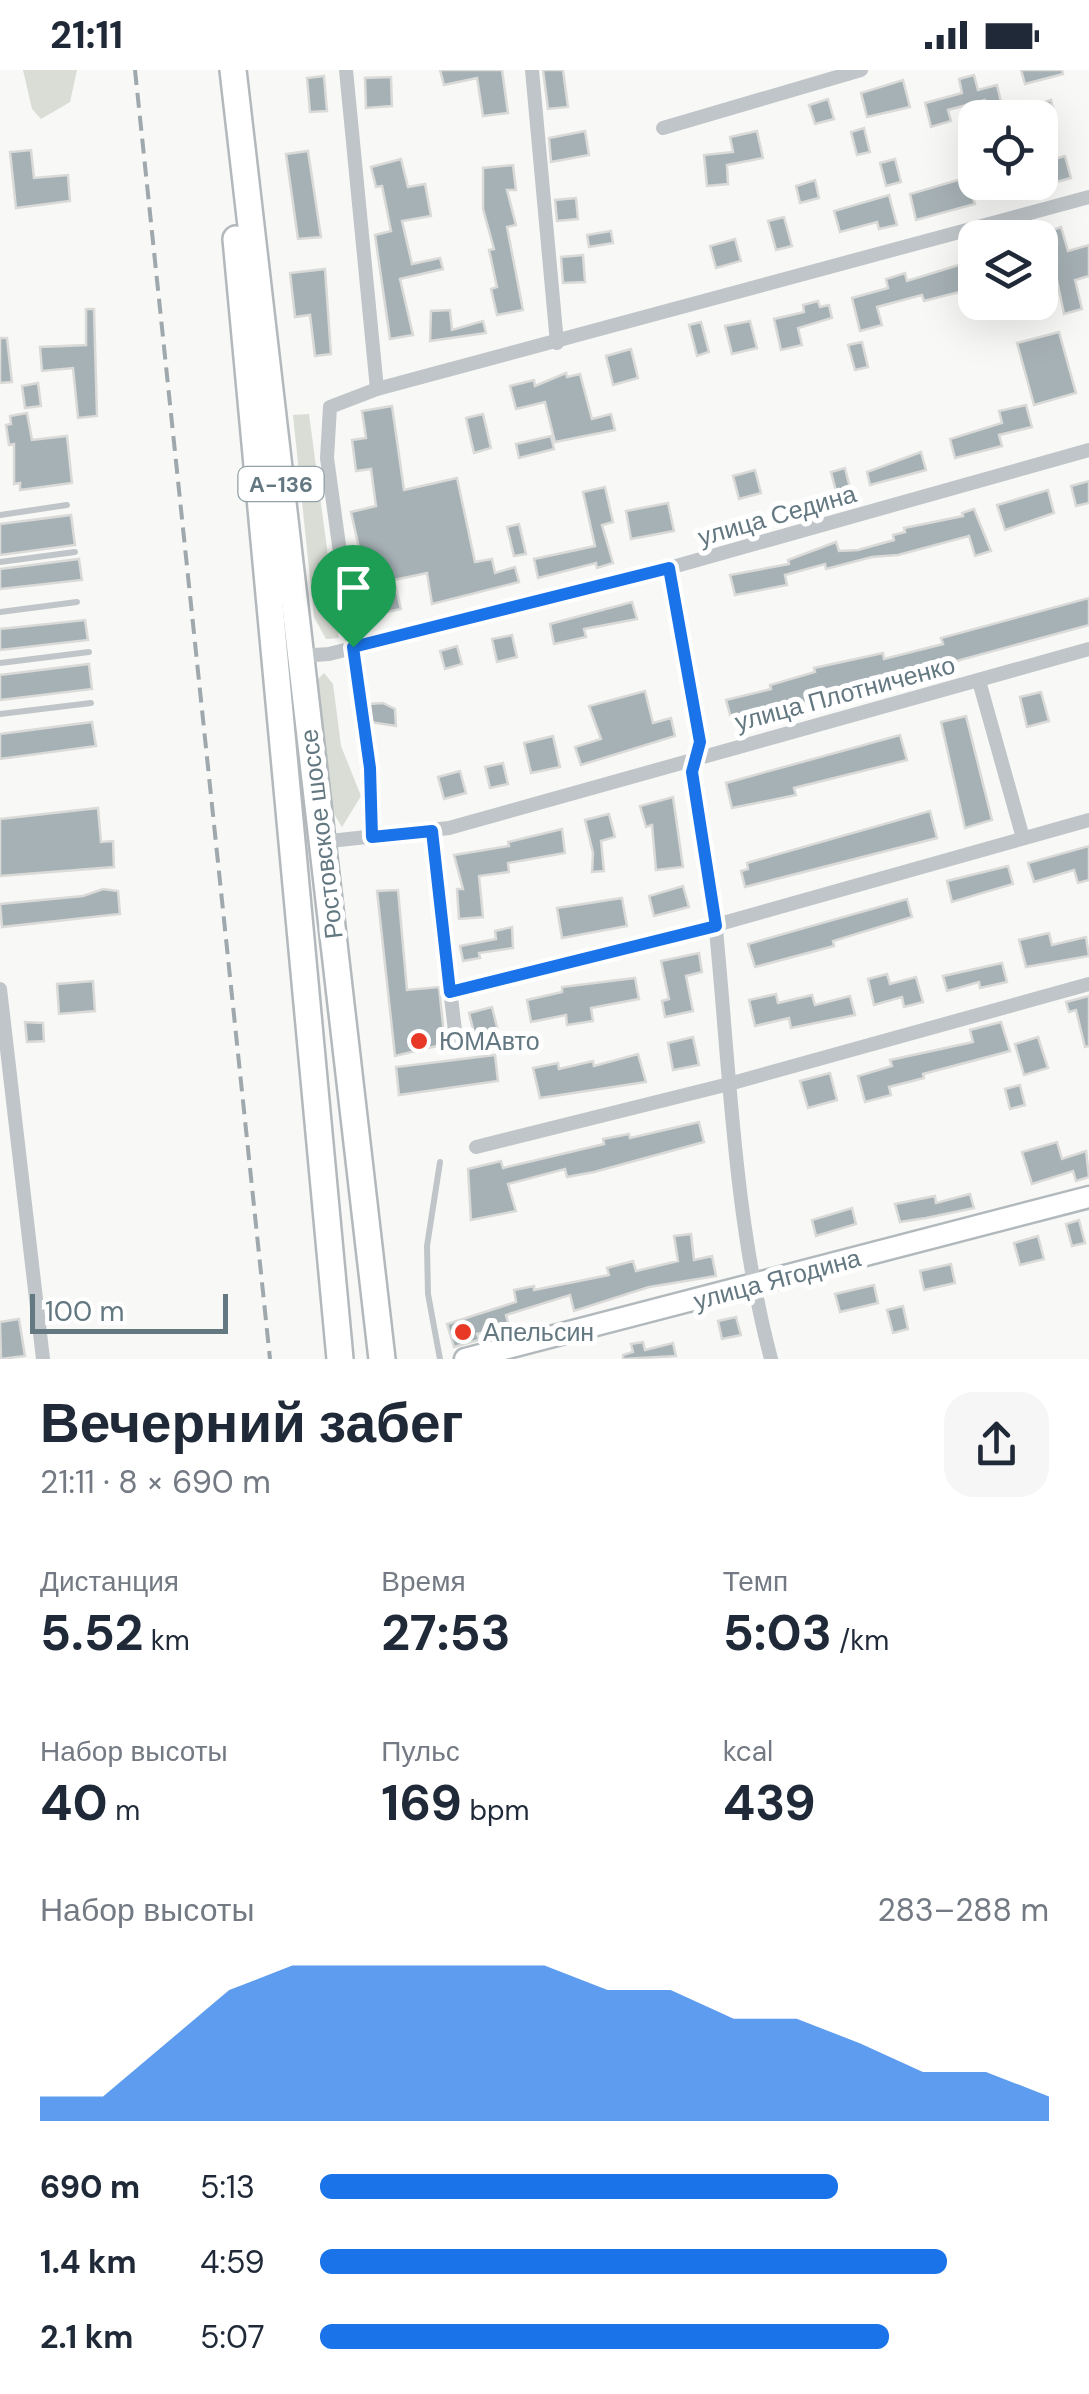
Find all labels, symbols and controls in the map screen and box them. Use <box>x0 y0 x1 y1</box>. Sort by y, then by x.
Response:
text: 21:11 <box>50 10 123 60</box>
map controls <box>958 100 1058 320</box>
button: locate <box>958 100 1058 200</box>
button: layers <box>958 220 1058 320</box>
road number: А-136 <box>238 467 324 501</box>
street label: улица Седина <box>694 477 860 554</box>
pin <box>311 545 396 648</box>
icon: arrive <box>326 560 381 615</box>
street label: улица Плотниченко <box>731 648 959 739</box>
street label: Ростовское шоссе <box>292 727 351 941</box>
place label: ЮМАвто <box>439 1025 540 1058</box>
marker: ЮМАвто <box>408 1030 430 1052</box>
street label: улица Ягодина <box>690 1241 864 1318</box>
scale bar <box>30 1289 228 1334</box>
text: 100 m <box>45 1293 124 1330</box>
place label: Апельсин <box>483 1316 594 1349</box>
marker: Апельсин <box>452 1321 474 1343</box>
text: Вечерний забег <box>40 1387 464 1459</box>
button: share <box>944 1392 1049 1497</box>
text: 21:11 · 8 × 690 m <box>40 1461 271 1503</box>
text: Дистанция <box>40 1563 179 1600</box>
text: Время <box>381 1563 466 1600</box>
text: Темп <box>723 1563 788 1600</box>
text: 5.52 <box>40 1600 143 1666</box>
text: 27:53 <box>381 1600 511 1666</box>
text: 5:03 <box>723 1600 832 1666</box>
text: km <box>143 1622 190 1659</box>
text: /km <box>832 1622 889 1659</box>
text: Набор высоты <box>40 1733 228 1770</box>
text: Пульс <box>381 1733 460 1770</box>
text: kcal <box>723 1733 773 1770</box>
text: 40 <box>40 1770 108 1836</box>
text: 169 <box>381 1770 462 1836</box>
text: 439 <box>723 1770 816 1836</box>
text: m <box>108 1792 140 1829</box>
text: bpm <box>462 1792 529 1829</box>
text: Набор высоты <box>40 1889 254 1931</box>
text: 283–288 m <box>878 1889 1049 1931</box>
text: 690 m <box>40 2166 140 2208</box>
text: 5:13 <box>200 2166 255 2208</box>
text: 1.4 km <box>40 2241 137 2283</box>
text: 4:59 <box>200 2241 265 2283</box>
text: 2.1 km <box>40 2316 133 2358</box>
text: 5:07 <box>200 2316 265 2358</box>

